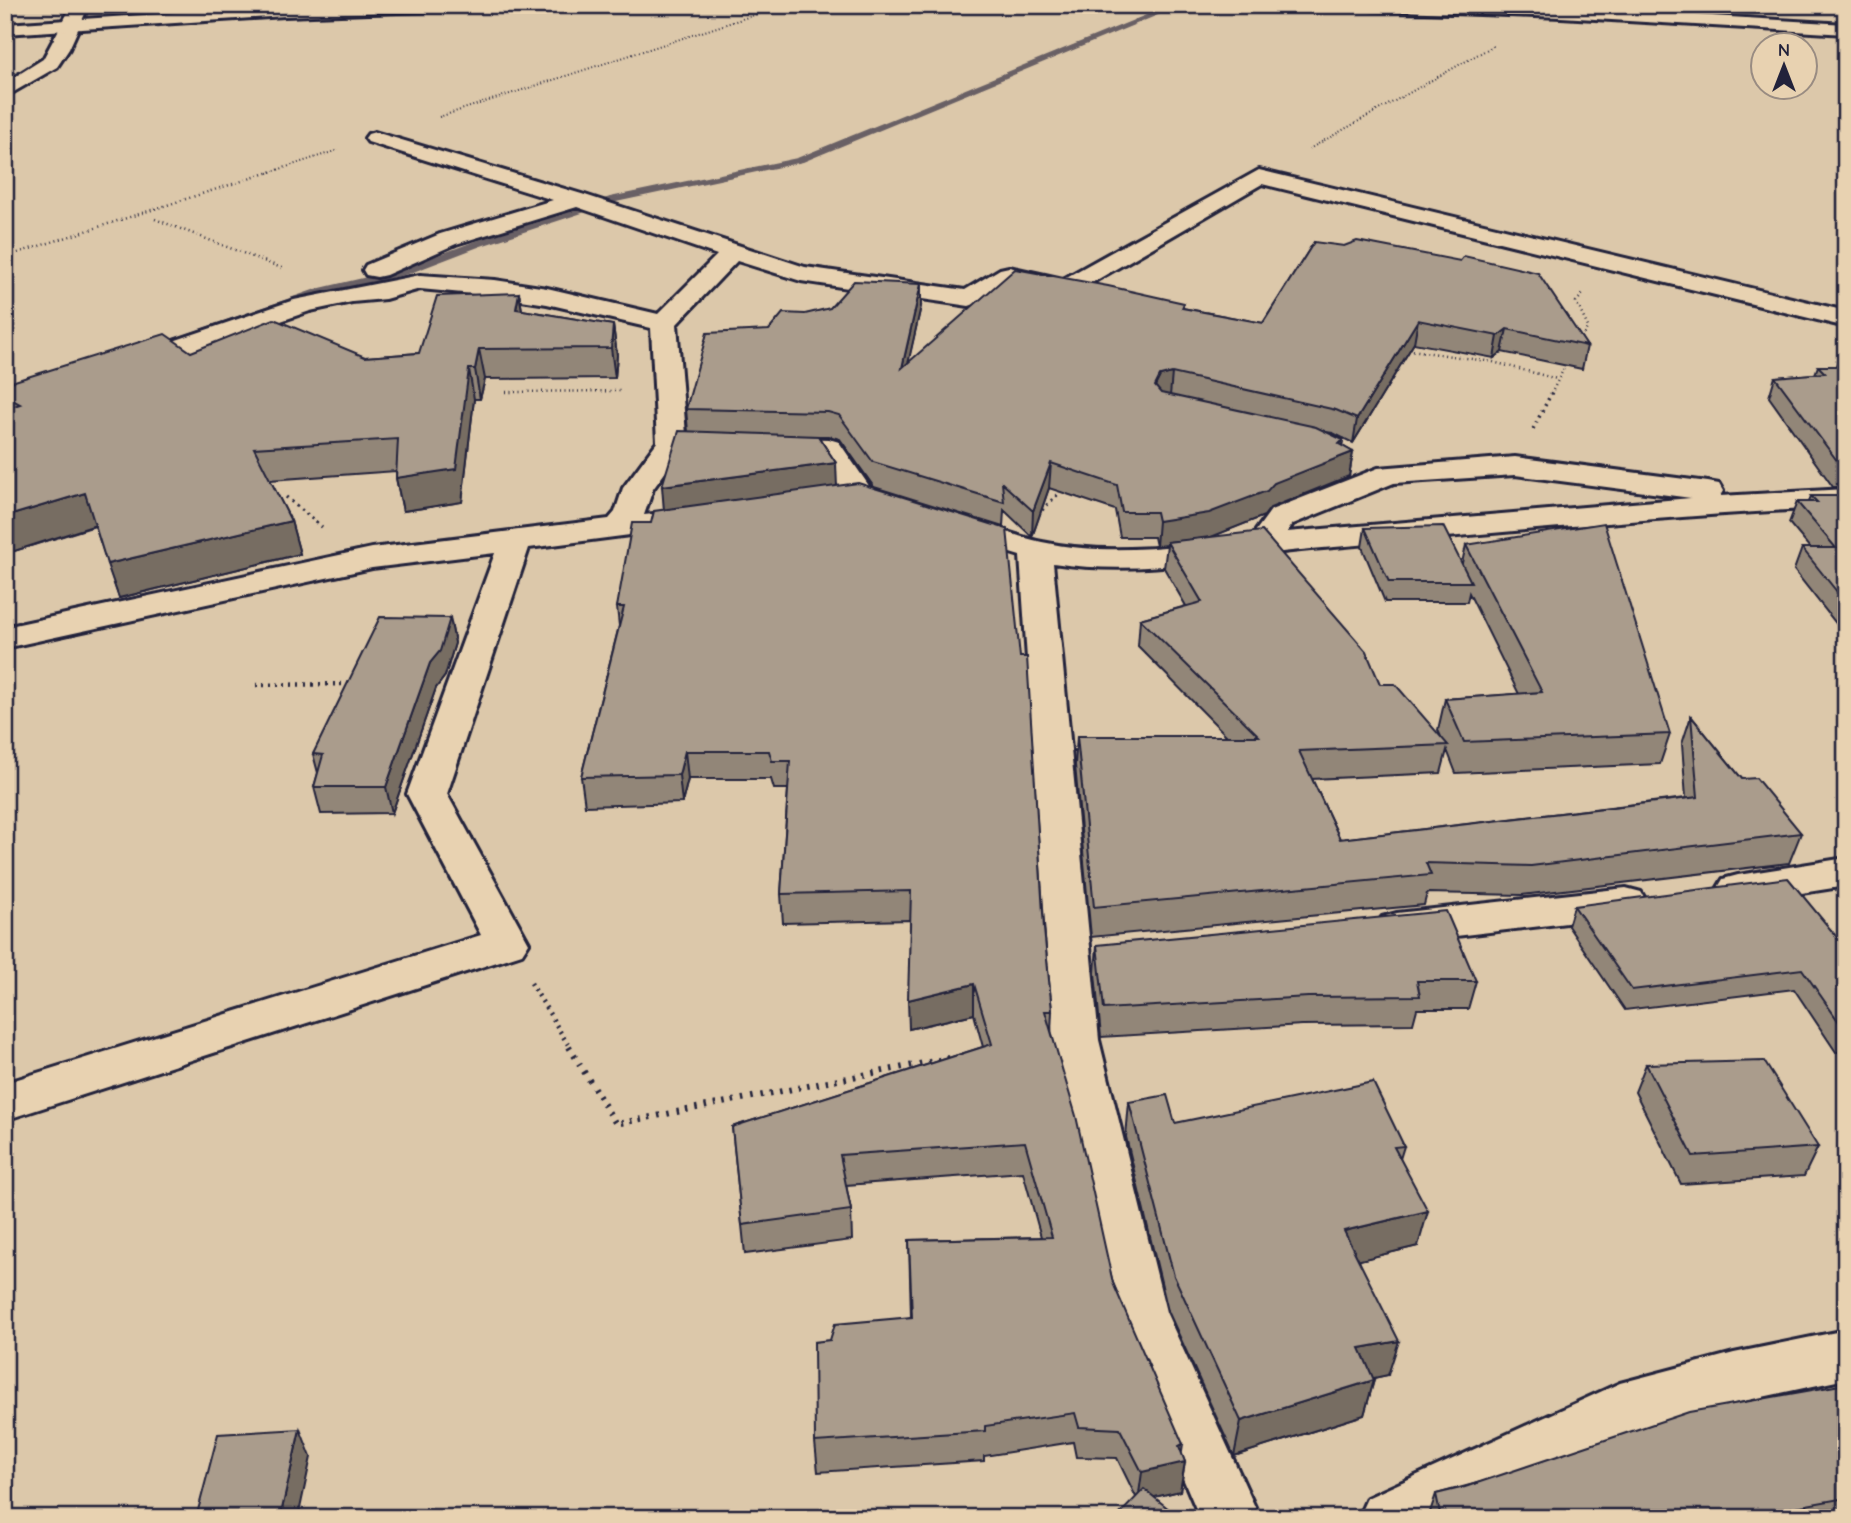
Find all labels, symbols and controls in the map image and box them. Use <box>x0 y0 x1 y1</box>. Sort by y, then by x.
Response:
north arrow <box>1750 32 1820 102</box>
text: N <box>1778 39 1790 61</box>

